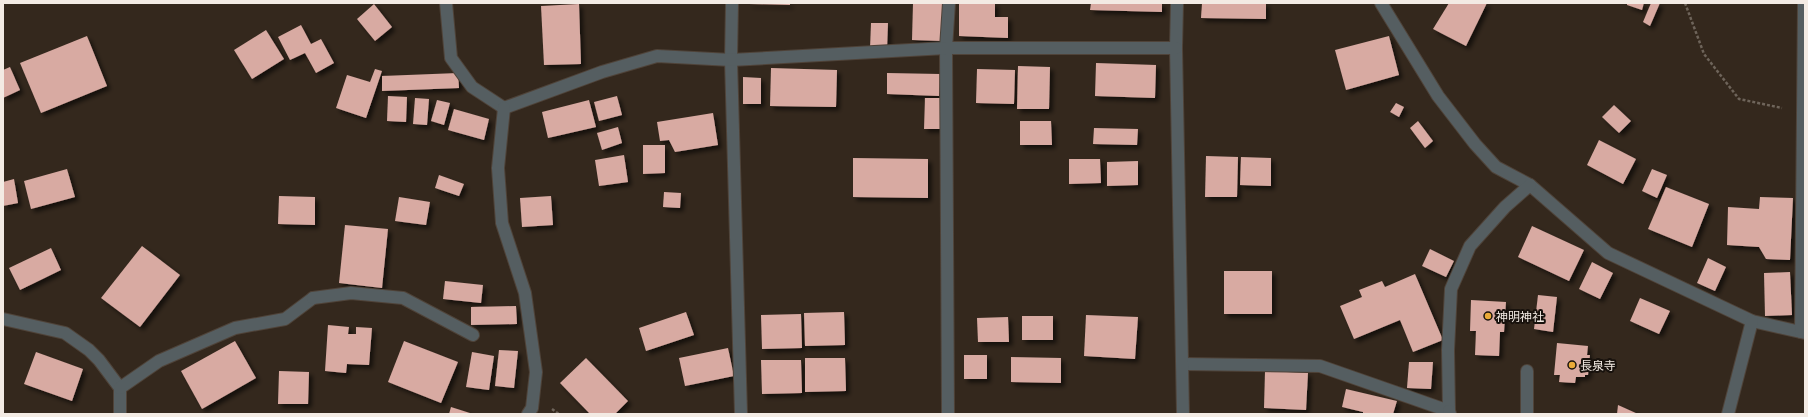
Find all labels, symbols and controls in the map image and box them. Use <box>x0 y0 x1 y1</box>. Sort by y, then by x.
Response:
place label: 神明神社 <box>1496 309 1544 324</box>
marker: 神明神社 <box>1483 311 1493 321</box>
place label: 長泉寺 <box>1580 358 1616 373</box>
marker: 長泉寺 <box>1567 360 1577 370</box>

